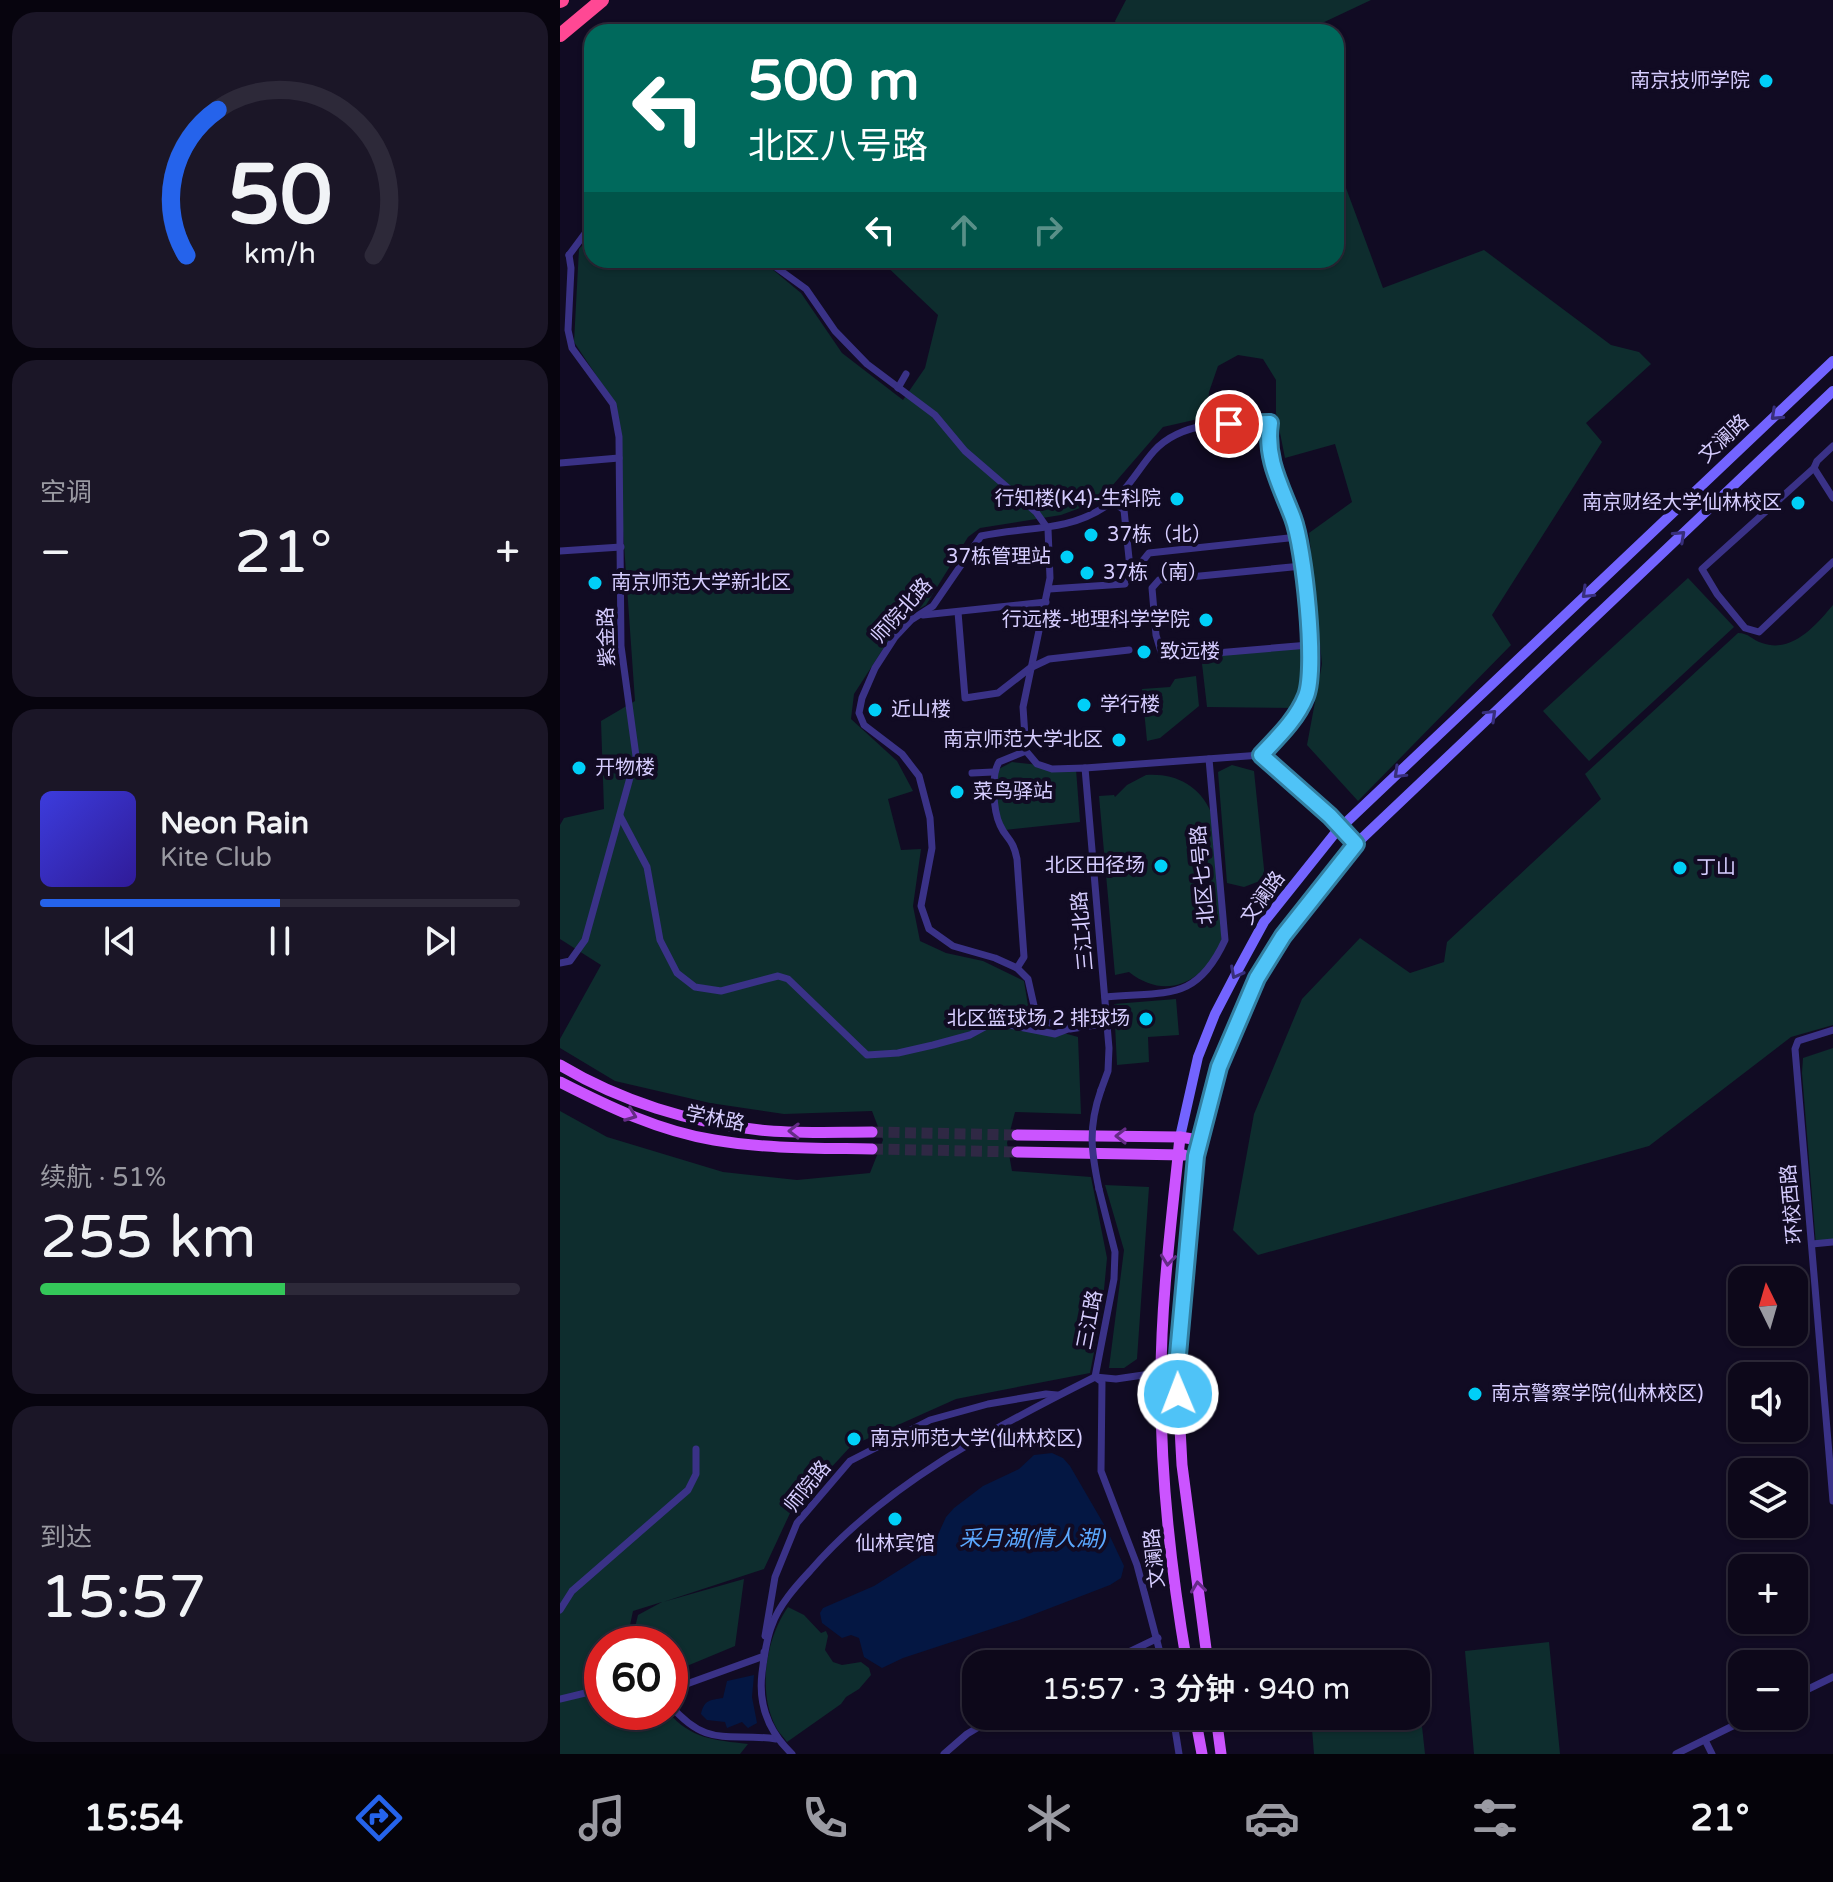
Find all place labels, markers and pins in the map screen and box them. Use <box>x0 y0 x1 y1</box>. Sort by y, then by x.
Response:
place label: 南京技师学院 <box>1630 69 1750 93</box>
marker: 南京技师学院 <box>1757 72 1775 90</box>
pin <box>1195 390 1263 458</box>
place label: 行知楼(K4)-生科院 <box>994 487 1161 511</box>
marker: 行知楼(K4)-生科院 <box>1168 490 1186 508</box>
place label: 南京财经大学仙林校区 <box>1582 491 1782 515</box>
marker: 南京财经大学仙林校区 <box>1789 494 1807 512</box>
place label: 37栋（北） <box>1107 523 1212 547</box>
marker: 37栋（北） <box>1082 526 1100 544</box>
place label: 37栋管理站 <box>946 545 1051 569</box>
marker: 37栋管理站 <box>1058 548 1076 566</box>
place label: 37栋（南） <box>1103 561 1208 585</box>
marker: 37栋（南） <box>1078 564 1096 582</box>
place label: 南京师范大学新北区 <box>611 571 791 595</box>
marker: 南京师范大学新北区 <box>586 574 604 592</box>
place label: 行远楼-地理科学学院 <box>1002 608 1190 632</box>
marker: 行远楼-地理科学学院 <box>1197 611 1215 629</box>
place label: 致远楼 <box>1160 640 1220 664</box>
marker: 致远楼 <box>1135 643 1153 661</box>
place label: 学行楼 <box>1100 693 1160 717</box>
marker: 学行楼 <box>1075 696 1093 714</box>
place label: 近山楼 <box>891 698 951 722</box>
marker: 近山楼 <box>866 701 884 719</box>
place label: 南京师范大学北区 <box>943 728 1103 752</box>
marker: 南京师范大学北区 <box>1110 731 1128 749</box>
place label: 开物楼 <box>595 756 655 780</box>
marker: 开物楼 <box>570 759 588 777</box>
place label: 菜鸟驿站 <box>973 780 1053 804</box>
marker: 菜鸟驿站 <box>948 783 966 801</box>
place label: 北区田径场 <box>1045 854 1145 878</box>
place label: 丁山 <box>1696 856 1736 880</box>
marker: 北区田径场 <box>1152 857 1170 875</box>
marker: 丁山 <box>1671 859 1689 877</box>
place label: 北区篮球场 2 排球场 <box>947 1007 1130 1031</box>
marker: 北区篮球场 2 排球场 <box>1137 1010 1155 1028</box>
place label: 南京警察学院(仙林校区) <box>1491 1382 1703 1406</box>
marker: 南京警察学院(仙林校区) <box>1466 1385 1484 1403</box>
place label: 南京师范大学(仙林校区) <box>870 1427 1082 1451</box>
marker: 南京师范大学(仙林校区) <box>845 1430 863 1448</box>
marker: 仙林宾馆 <box>886 1510 904 1528</box>
place label: 仙林宾馆 <box>855 1532 935 1556</box>

